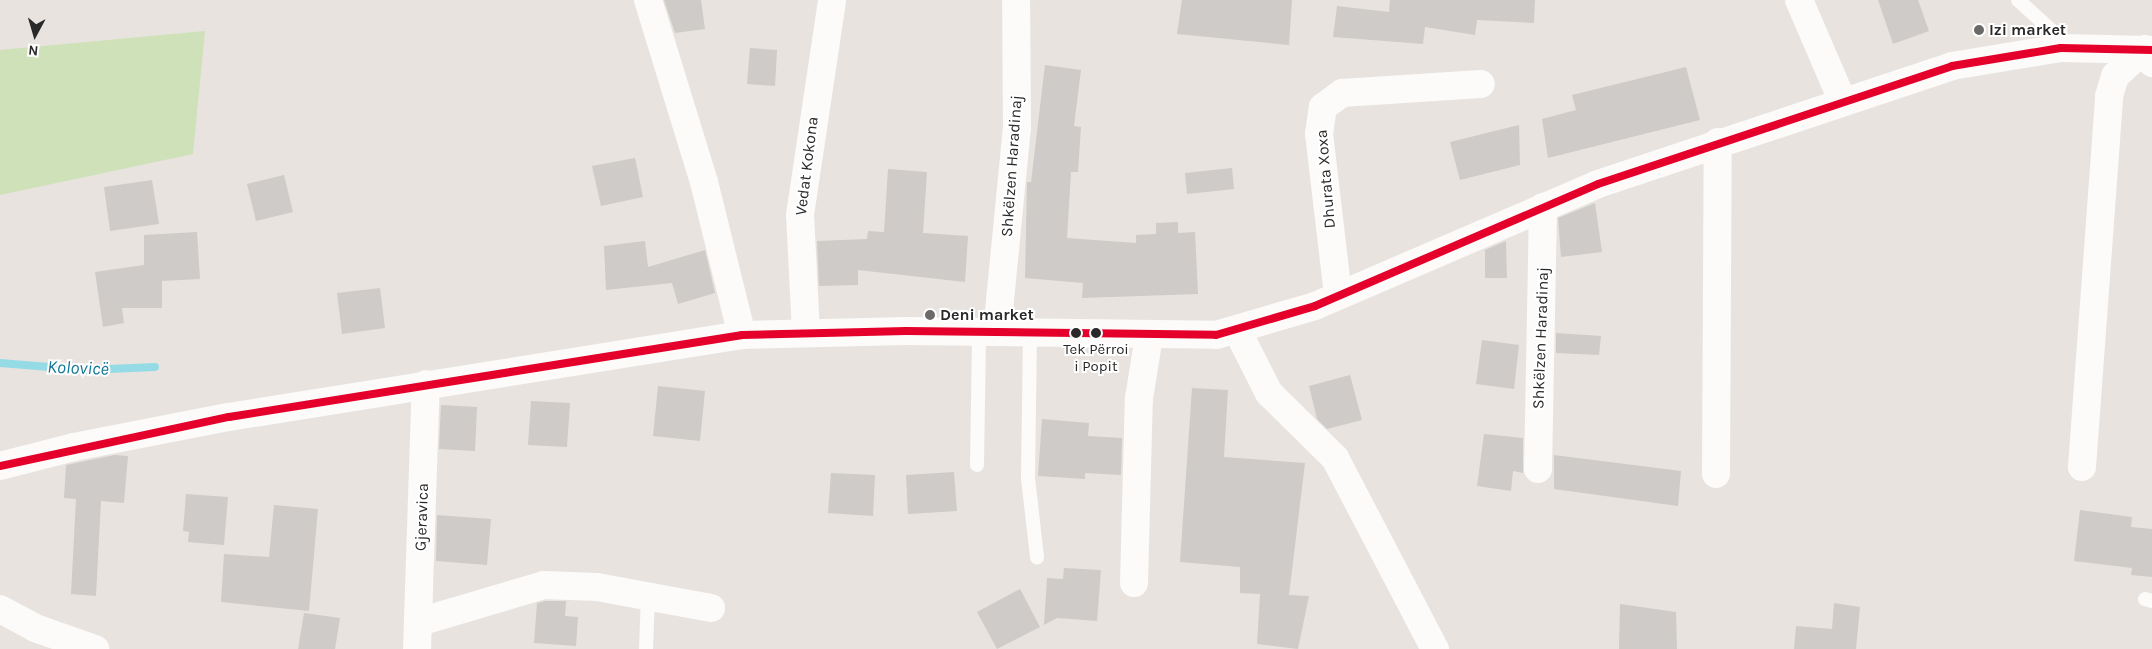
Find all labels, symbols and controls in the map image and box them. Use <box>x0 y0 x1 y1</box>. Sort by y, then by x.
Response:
north arrow <box>10 10 60 60</box>
place label: Izi market <box>1989 20 2066 40</box>
marker: Izi market <box>1973 24 1985 36</box>
text: N <box>28 41 39 59</box>
street label: Shkëlzen Haradinaj <box>997 94 1027 238</box>
street label: Vedat Kokona <box>791 115 823 217</box>
street label: Dhurata Xoxa <box>1312 129 1340 229</box>
street label: Shkëlzen Haradinaj <box>1529 267 1553 409</box>
place label: Deni market <box>940 305 1034 325</box>
marker: Deni market <box>924 309 936 321</box>
unlabelled marker <box>1071 328 1081 338</box>
marker: Tek Përroi i Popit <box>1091 328 1101 338</box>
place label: Tek Përroi i Popit <box>1063 340 1129 375</box>
water label: Kolovicë <box>47 356 109 380</box>
street label: Gjeravica <box>411 483 433 551</box>

